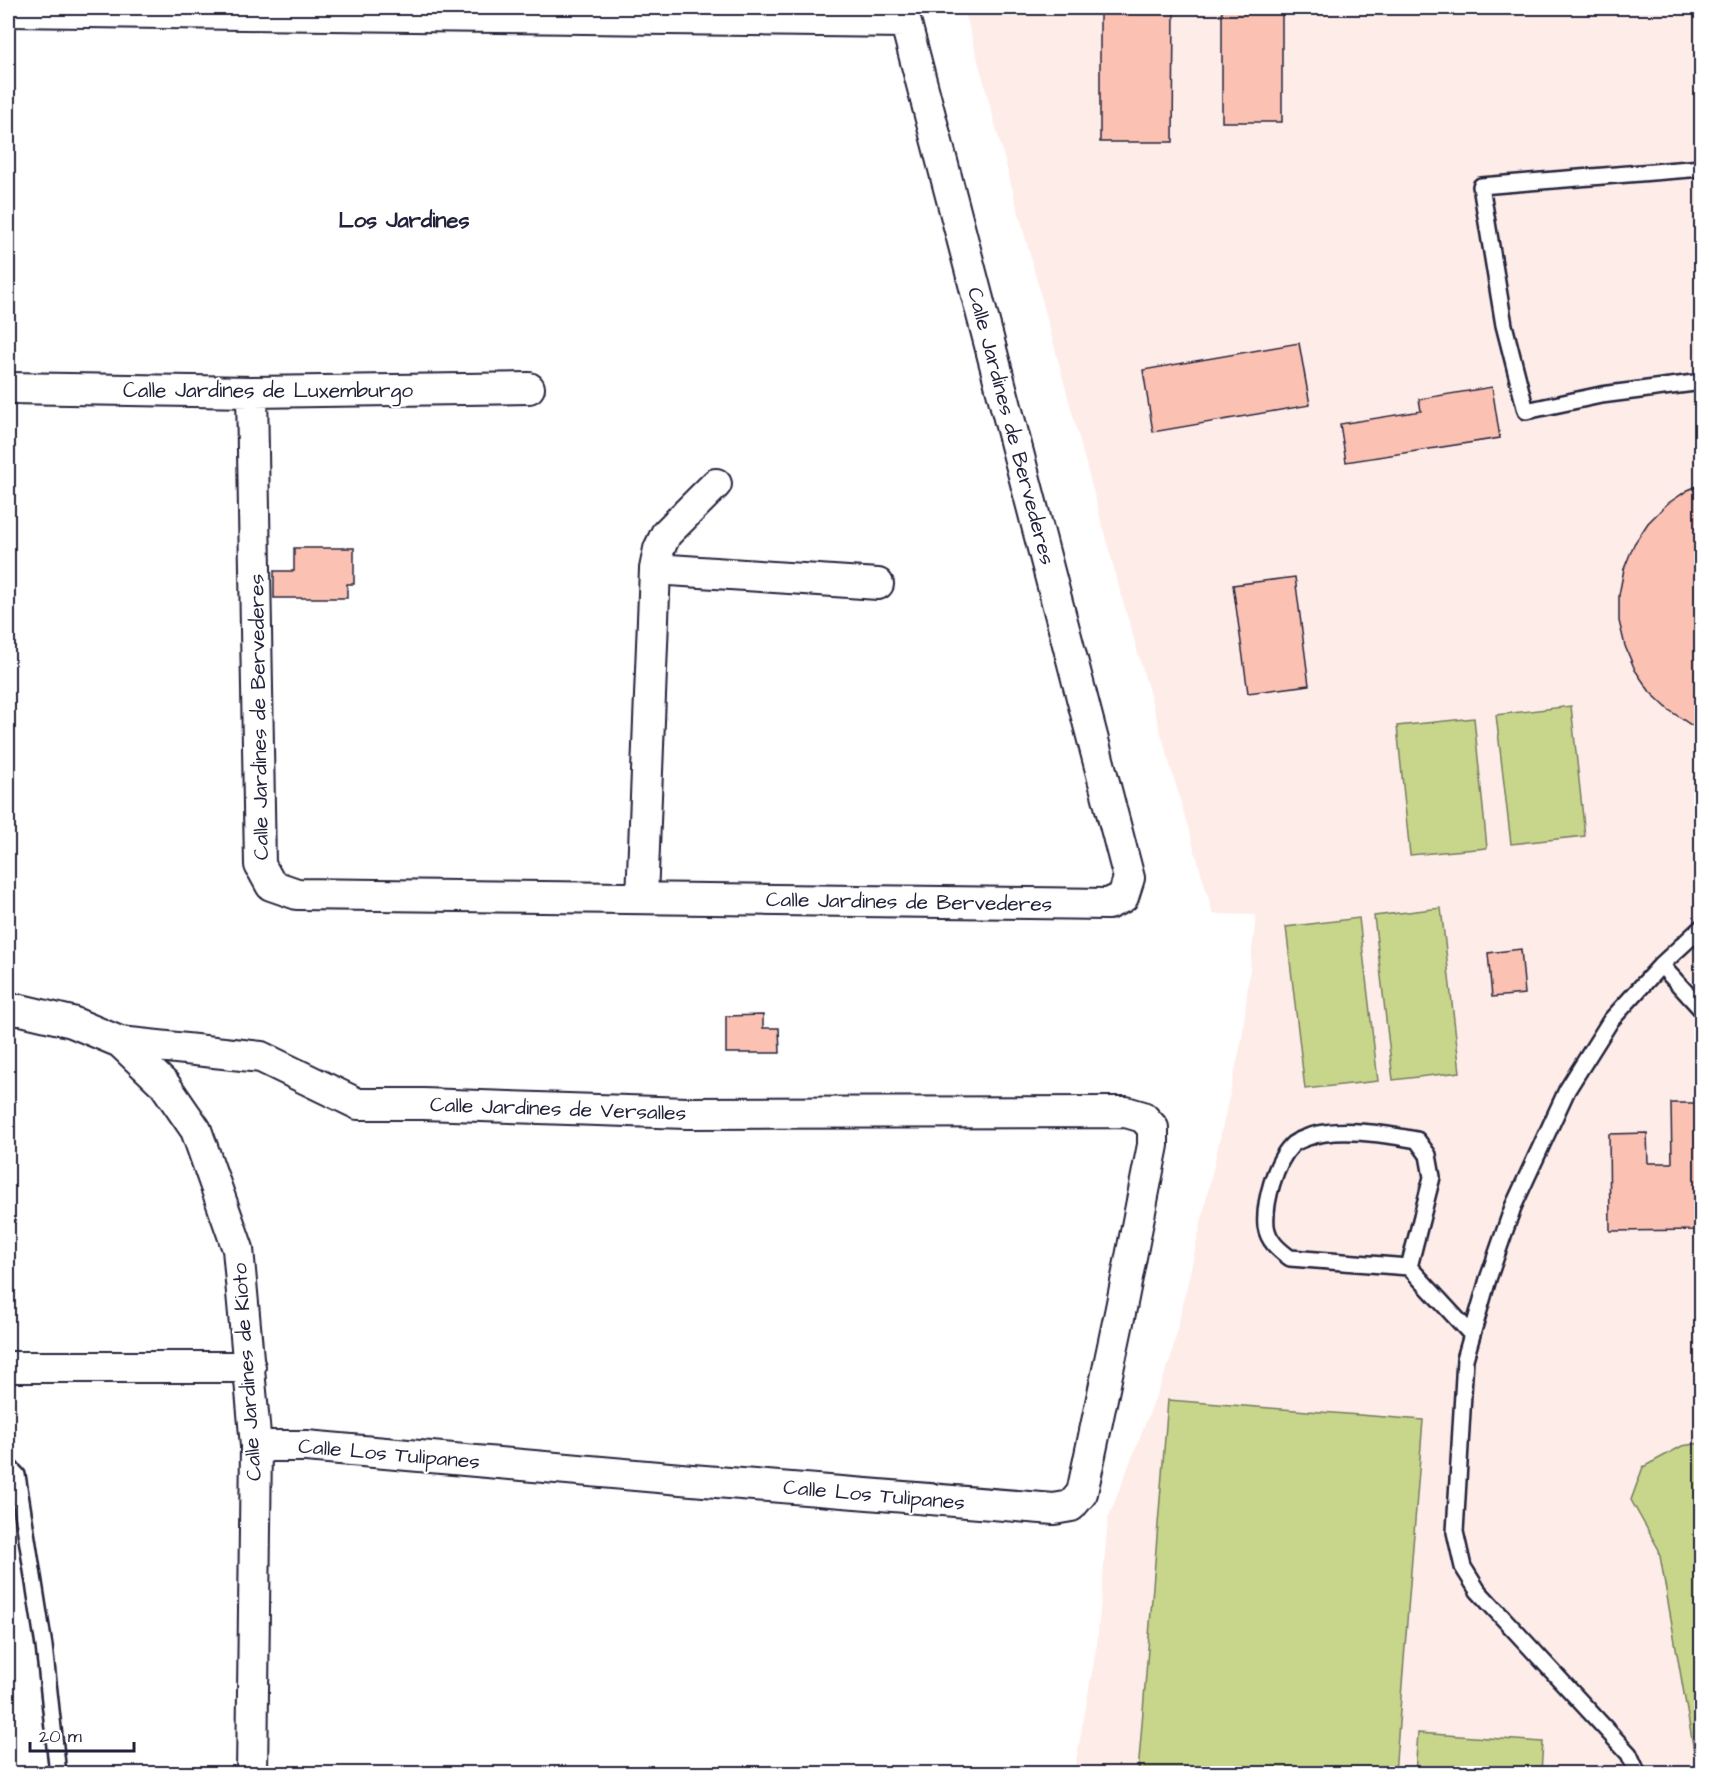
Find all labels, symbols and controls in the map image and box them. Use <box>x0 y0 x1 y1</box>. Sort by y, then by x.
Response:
district label: Los Jardines <box>339 205 470 236</box>
street label: Calle Jardines de Bervederes <box>960 284 1062 568</box>
street label: Calle Jardines de Luxemburgo <box>123 376 413 407</box>
street label: Calle Jardines de Bervederes <box>242 574 276 860</box>
street label: Calle Jardines de Bervederes <box>766 885 1052 919</box>
street label: Calle Jardines de Versalles <box>429 1090 687 1128</box>
street label: Calle Jardines de Kioto <box>225 1262 269 1482</box>
street label: Calle Los Tulipanes <box>297 1432 481 1477</box>
street label: Calle Los Tulipanes <box>782 1473 966 1518</box>
scale bar <box>30 1715 134 1753</box>
text: 20 m <box>39 1724 82 1749</box>

